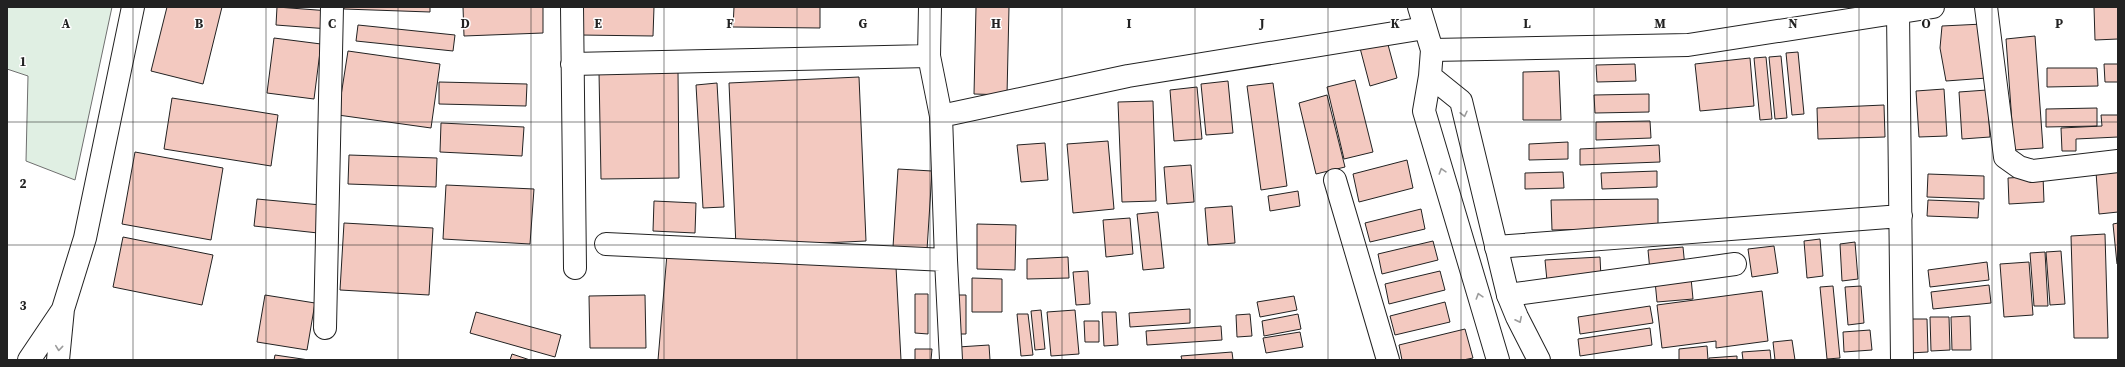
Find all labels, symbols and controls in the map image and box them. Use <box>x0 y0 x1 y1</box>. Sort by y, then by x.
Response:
text: A <box>62 15 71 32</box>
text: B <box>195 15 204 32</box>
text: C <box>328 15 336 32</box>
text: D <box>460 15 470 32</box>
text: E <box>594 15 602 32</box>
text: F <box>726 15 734 32</box>
text: G <box>859 15 868 32</box>
text: H <box>991 15 1001 32</box>
text: I <box>1126 15 1132 32</box>
text: J <box>1258 15 1265 32</box>
text: K <box>1390 15 1400 32</box>
text: L <box>1523 15 1531 32</box>
text: M <box>1654 15 1666 32</box>
text: N <box>1788 15 1798 32</box>
text: O <box>1921 15 1931 32</box>
text: P <box>2055 15 2063 32</box>
text: 1 <box>19 53 27 70</box>
one-way arrow <box>1460 110 1468 117</box>
one-way arrow <box>1438 168 1447 175</box>
text: 2 <box>19 175 27 192</box>
one-way arrow <box>1475 292 1484 299</box>
text: 3 <box>19 297 27 314</box>
one-way arrow <box>1514 316 1522 324</box>
one-way arrow <box>55 345 64 351</box>

